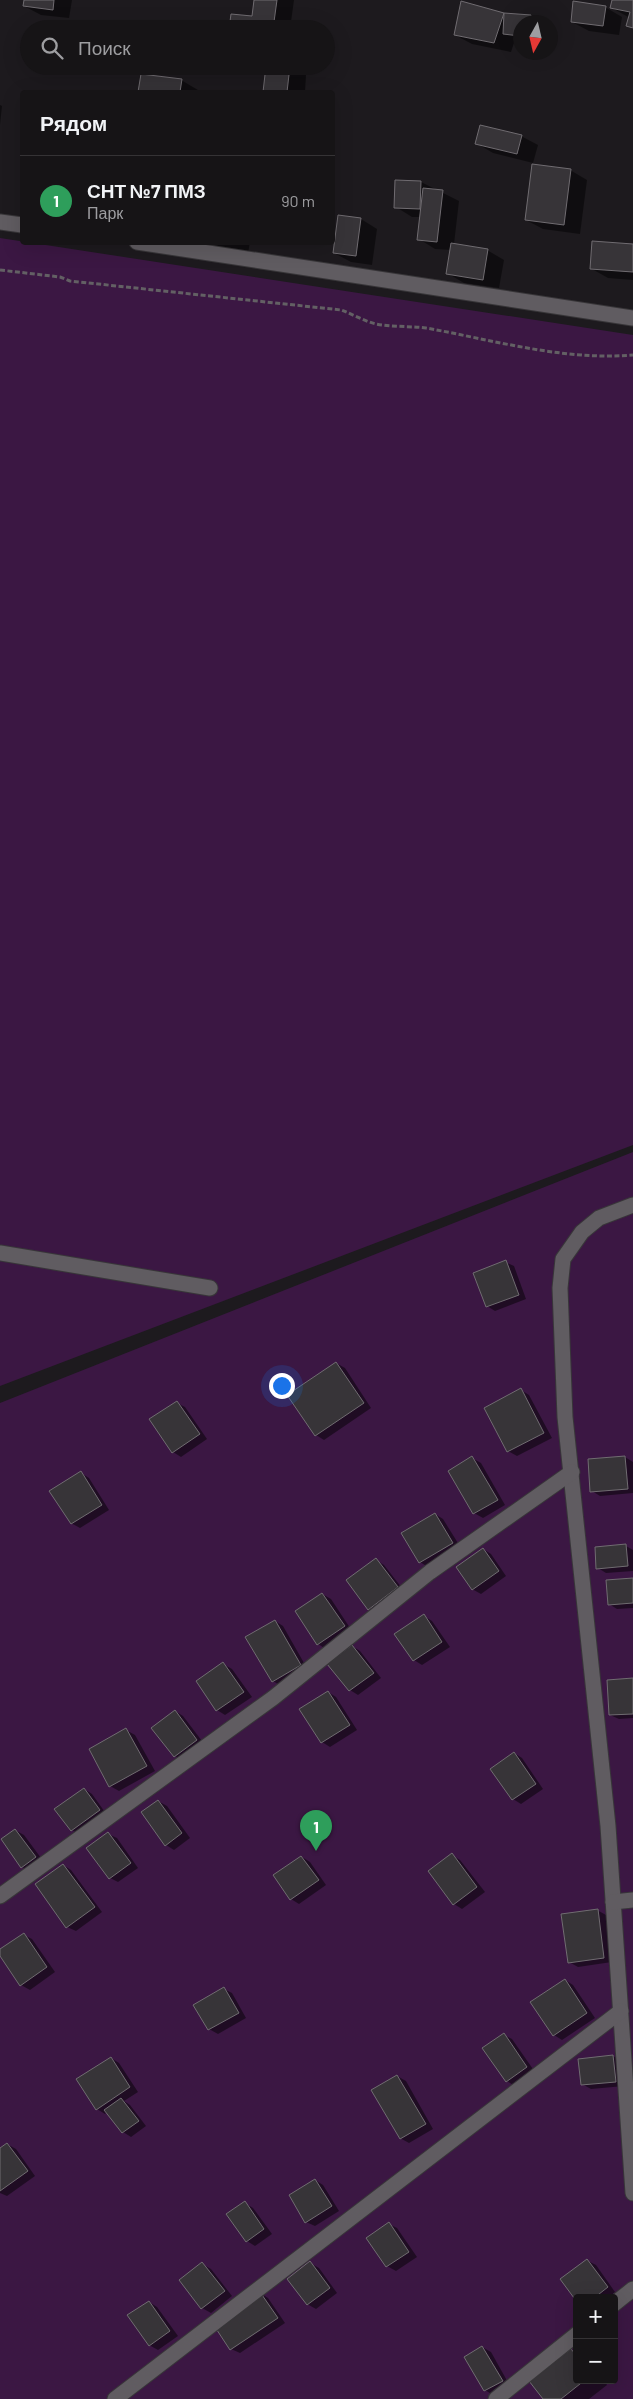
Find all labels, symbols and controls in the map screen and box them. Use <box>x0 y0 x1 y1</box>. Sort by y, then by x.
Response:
north arrow <box>513 15 558 60</box>
search box <box>20 20 335 75</box>
icon: search <box>38 34 66 62</box>
text: Поиск <box>78 36 131 59</box>
text: Рядом <box>40 110 107 135</box>
text: СНТ №7 ПМЗ <box>87 179 206 202</box>
text: 1 <box>53 191 59 210</box>
text: 90 m <box>281 191 315 210</box>
text: Парк <box>87 203 123 222</box>
your location <box>269 1373 295 1399</box>
pin: 1 <box>300 1810 332 1851</box>
map controls <box>573 2294 618 2384</box>
button: + <box>573 2294 618 2339</box>
button: − <box>573 2339 618 2384</box>

